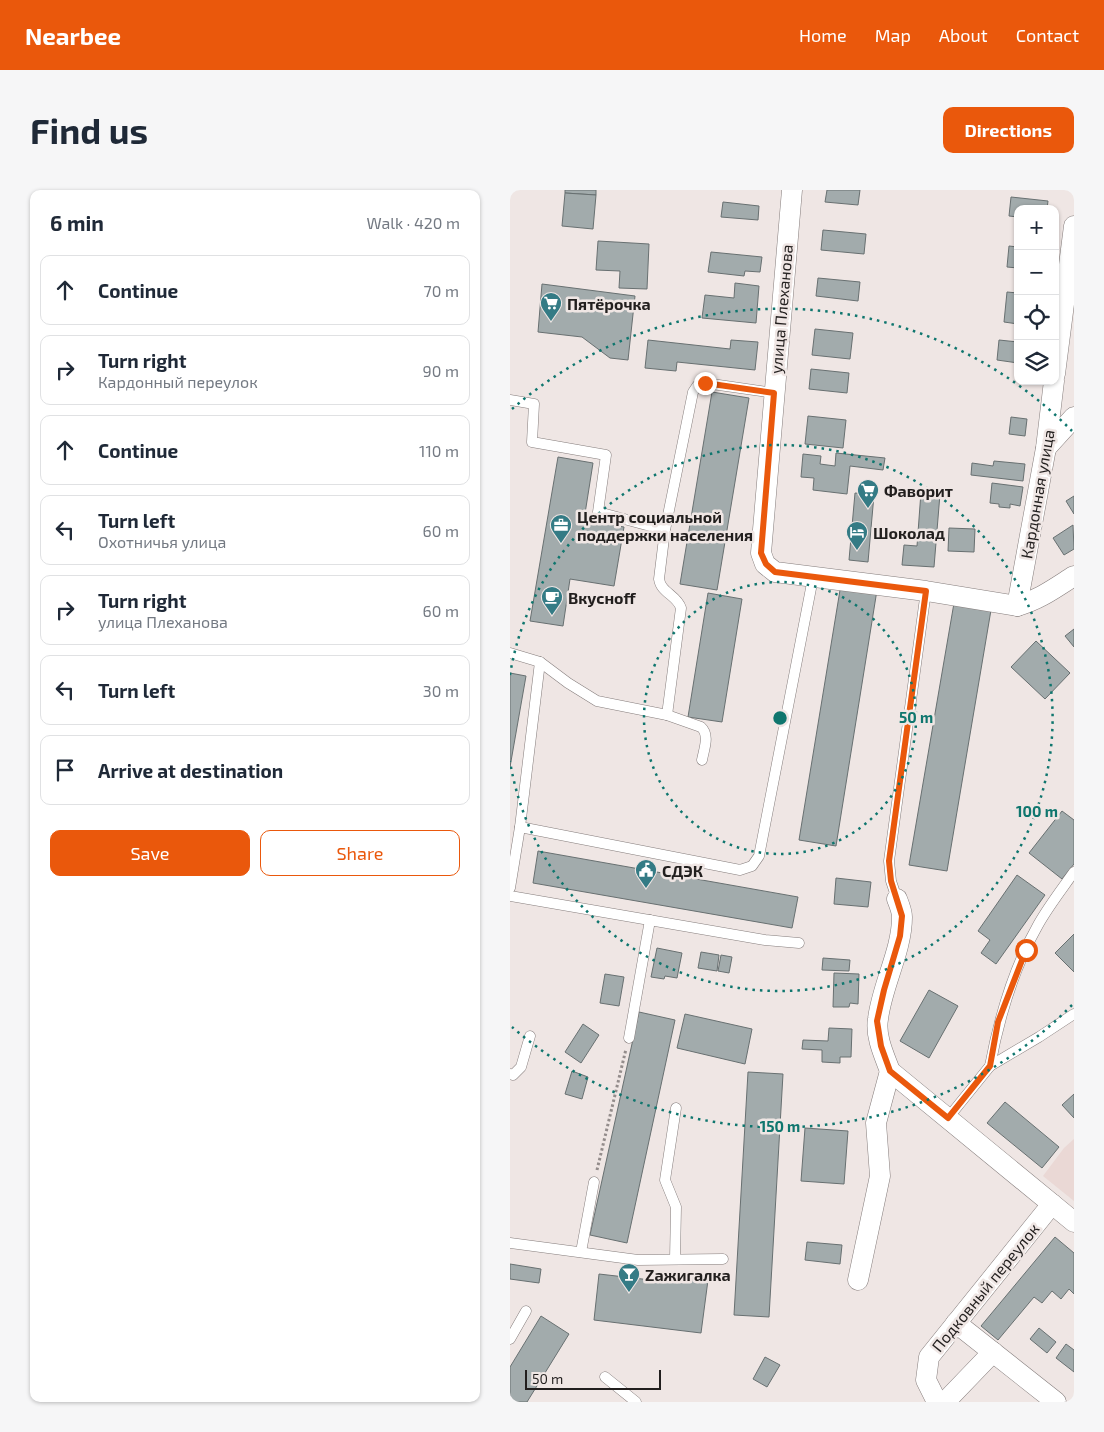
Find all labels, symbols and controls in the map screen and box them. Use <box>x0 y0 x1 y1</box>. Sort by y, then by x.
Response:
text: Nearbee <box>25 21 121 50</box>
text: Home <box>799 24 847 46</box>
text: Map <box>875 24 911 46</box>
text: About <box>939 24 988 46</box>
text: Contact <box>1016 24 1079 46</box>
button: Directions <box>943 107 1074 153</box>
text: Find us <box>30 109 148 151</box>
map controls <box>1014 205 1059 385</box>
button: + <box>1014 205 1059 250</box>
text: 6 min <box>50 210 104 235</box>
text: Walk · 420 m <box>367 213 460 232</box>
street label: улица Плеханова <box>766 244 797 375</box>
button: − <box>1014 250 1059 295</box>
icon: ahead <box>51 276 79 304</box>
text: Continue <box>98 279 178 302</box>
text: 70 m <box>424 281 459 300</box>
supermarket icon: Пятёрочка <box>539 291 563 322</box>
place label: Пятёрочка <box>567 294 651 313</box>
button: locate <box>1014 295 1059 340</box>
button: layers <box>1014 340 1059 385</box>
text: Turn right <box>98 349 186 372</box>
icon: right <box>51 356 79 384</box>
text: 90 m <box>423 361 459 380</box>
text: Кардонный переулок <box>98 372 258 391</box>
route end <box>694 372 717 395</box>
street label: Кардонная улица <box>1016 428 1059 560</box>
icon: ahead <box>51 436 79 464</box>
text: Continue <box>98 439 178 462</box>
text: 110 m <box>419 441 459 460</box>
supermarket icon: Фаворит <box>856 478 880 509</box>
place label: Фаворит <box>884 481 953 500</box>
place label: Центр социальной поддержки населения <box>577 507 753 544</box>
text: Turn left <box>98 509 175 532</box>
office icon: Центр социальной поддержки населения <box>549 513 573 544</box>
icon: left <box>51 516 79 544</box>
hotel icon: Шоколад <box>845 520 869 551</box>
text: 60 m <box>423 521 459 540</box>
place label: Шоколад <box>873 523 945 542</box>
text: Охотничья улица <box>98 532 226 551</box>
cafe icon: Вкусноff <box>540 585 564 616</box>
place label: Вкусноff <box>568 588 637 607</box>
text: Turn right <box>98 589 186 612</box>
icon: right <box>51 596 79 624</box>
text: 60 m <box>423 601 459 620</box>
text: улица Плеханова <box>98 612 228 631</box>
icon: left <box>51 676 79 704</box>
text: Turn left <box>98 679 175 702</box>
text: 30 m <box>423 681 459 700</box>
text: 50 m <box>899 708 933 726</box>
centre of rings <box>771 709 789 727</box>
icon: arrive <box>51 756 79 784</box>
text: Arrive at destination <box>98 759 283 782</box>
text: 100 m <box>1016 802 1058 820</box>
button: Save <box>50 830 250 876</box>
button: Share <box>260 830 460 876</box>
public building icon: СДЭК <box>634 858 658 889</box>
place label: СДЭК <box>662 861 703 880</box>
route start <box>1015 939 1038 962</box>
text: 150 m <box>760 1117 800 1135</box>
street label: Подковный переулок <box>927 1219 1044 1356</box>
bar icon: Zажигалка <box>617 1262 641 1293</box>
place label: Zажигалка <box>645 1265 731 1284</box>
scale bar <box>525 1367 661 1390</box>
text: 50 m <box>532 1370 563 1387</box>

